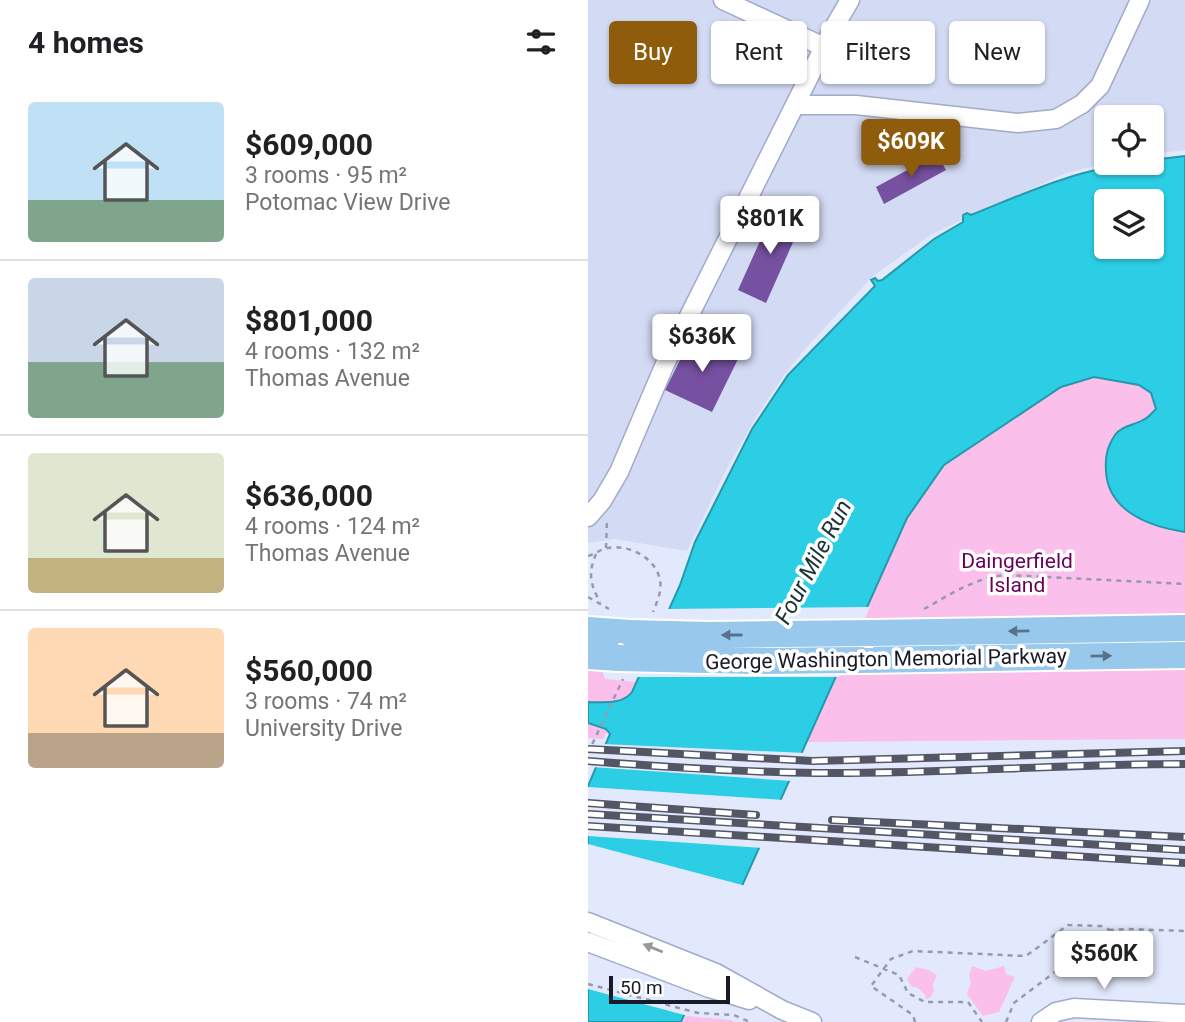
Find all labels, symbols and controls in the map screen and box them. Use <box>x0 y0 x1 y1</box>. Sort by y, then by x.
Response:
chip: Buy <box>609 21 697 84</box>
chip: Rent <box>711 21 807 84</box>
chip: Filters <box>821 21 935 84</box>
chip: New <box>949 21 1045 84</box>
icon: filters <box>522 23 560 61</box>
text: 4 homes <box>28 25 144 60</box>
map controls <box>1094 105 1164 259</box>
button: locate <box>1094 105 1164 175</box>
pin: $609K <box>862 120 960 179</box>
text: $609,000 <box>245 127 373 162</box>
text: $609K <box>877 128 945 155</box>
icon: home <box>84 130 168 214</box>
text: 3 rooms · 95 m² <box>245 162 407 189</box>
text: Potomac View Drive <box>245 189 450 216</box>
button: layers <box>1094 189 1164 259</box>
pin: $801K <box>721 196 819 256</box>
text: $801K <box>736 205 804 232</box>
text: $801,000 <box>245 303 373 338</box>
icon: home <box>84 306 168 390</box>
pin: $636K <box>653 314 751 374</box>
text: $636K <box>668 323 736 350</box>
text: 4 rooms · 132 m² <box>245 338 420 365</box>
text: Thomas Avenue <box>245 365 410 392</box>
text: $636,000 <box>245 478 373 513</box>
icon: home <box>84 481 168 565</box>
water label: Four Mile Run <box>769 496 857 629</box>
text: 4 rooms · 124 m² <box>245 513 420 540</box>
text: Thomas Avenue <box>245 540 410 567</box>
park label: Daingerfield Island <box>961 549 1073 597</box>
one-way arrow <box>1008 625 1030 637</box>
one-way arrow <box>720 629 742 640</box>
street label: George Washington Memorial Parkway <box>705 644 1067 674</box>
one-way arrow <box>1090 651 1112 662</box>
text: $560,000 <box>245 653 373 688</box>
icon: home <box>84 656 168 740</box>
text: 3 rooms · 74 m² <box>245 688 407 715</box>
text: University Drive <box>245 715 402 742</box>
pin: $560K <box>1055 932 1153 991</box>
text: $560K <box>1070 940 1138 967</box>
one-way arrow <box>642 942 663 953</box>
scale bar <box>609 973 730 1005</box>
text: 50 m <box>620 976 663 999</box>

